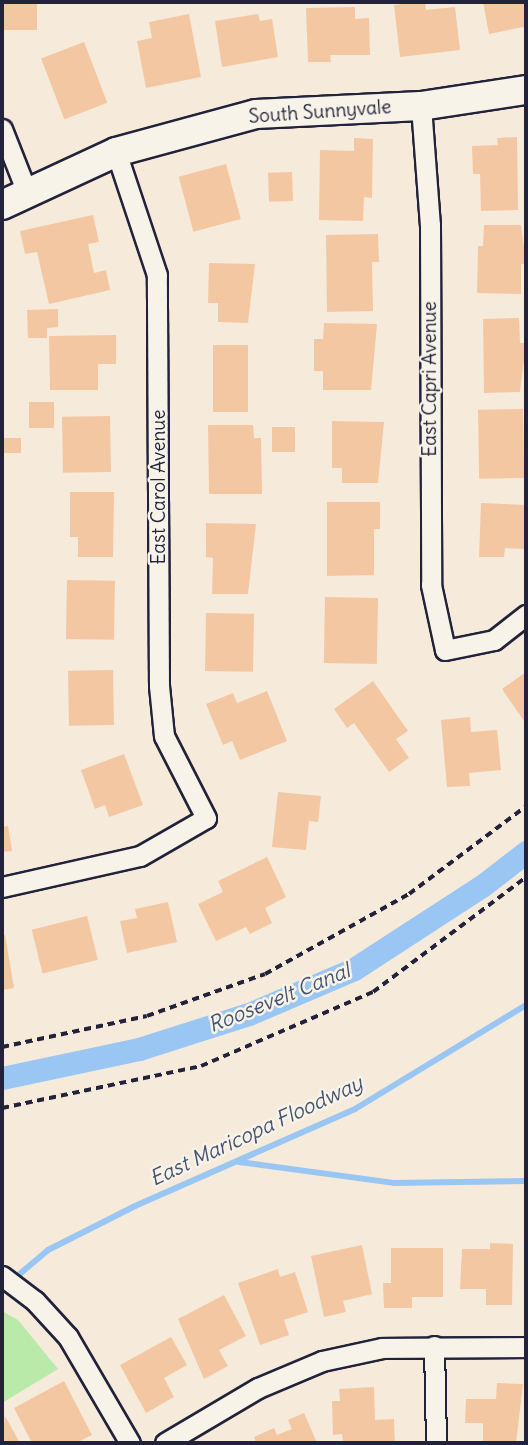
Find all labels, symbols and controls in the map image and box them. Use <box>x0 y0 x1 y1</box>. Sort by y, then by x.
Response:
street label: South Sunnyvale <box>248 96 392 128</box>
street label: East Capri Avenue <box>419 301 441 457</box>
street label: East Carol Avenue <box>148 409 170 565</box>
water label: Roosevelt Canal <box>205 958 353 1038</box>
water label: East Maricopa Floodway <box>146 1071 366 1191</box>

